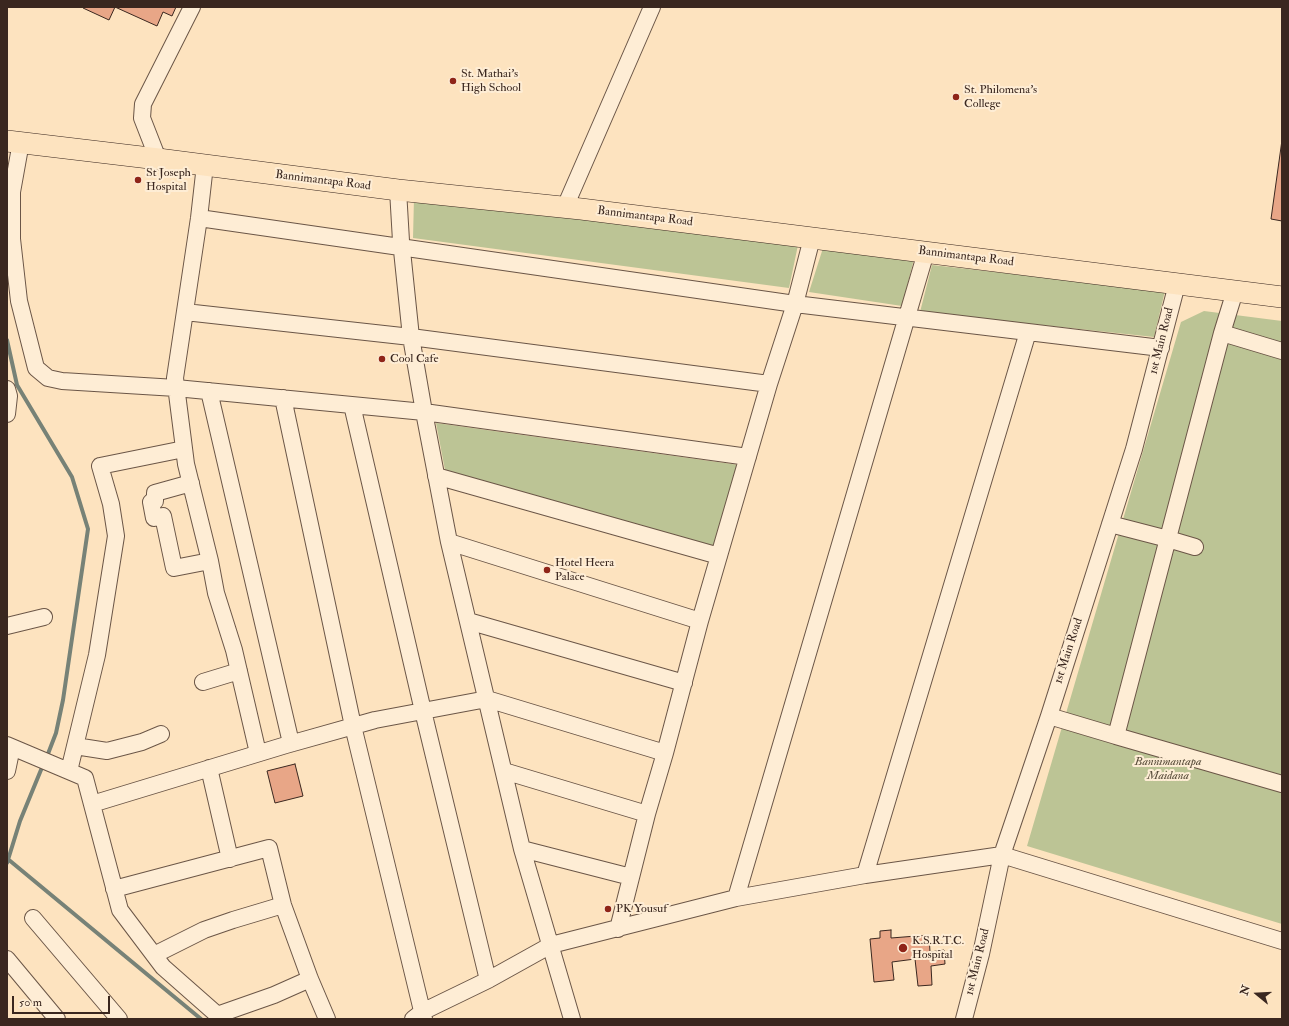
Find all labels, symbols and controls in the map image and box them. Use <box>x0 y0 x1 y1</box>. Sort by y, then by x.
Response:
place label: St. Mathai's High School <box>461 67 521 95</box>
marker: St. Mathai's High School <box>448 76 458 86</box>
place label: St. Philomena's College <box>964 83 1037 111</box>
marker: St. Philomena's College <box>951 92 961 102</box>
place label: St Joseph Hospital <box>146 166 191 194</box>
street label: Bannimantapa Road <box>274 168 372 194</box>
marker: St Joseph Hospital <box>133 175 143 185</box>
street label: Bannimantapa Road <box>596 204 694 230</box>
street label: Bannimantapa Road <box>917 244 1015 270</box>
street label: 1st Main Road <box>1147 306 1177 376</box>
place label: Cool Cafe <box>390 352 438 366</box>
marker: Cool Cafe <box>377 354 387 364</box>
place label: Hotel Heera Palace <box>555 556 614 584</box>
marker: Hotel Heera Palace <box>542 565 552 575</box>
street label: 1st Main Road <box>1052 616 1086 686</box>
park label: Bannimantapa Maidana <box>1134 755 1202 783</box>
place label: PK Yousuf <box>616 902 667 916</box>
marker: PK Yousuf <box>603 904 613 914</box>
street label: 1st Main Road <box>963 927 993 997</box>
place label: K.S.R.T.C. Hospital <box>912 934 964 962</box>
marker: K.S.R.T.C. Hospital <box>897 942 909 954</box>
north arrow <box>1237 974 1277 1014</box>
text: N <box>1237 983 1253 997</box>
scale bar <box>14 988 112 1014</box>
text: 50 m <box>19 995 42 1010</box>

